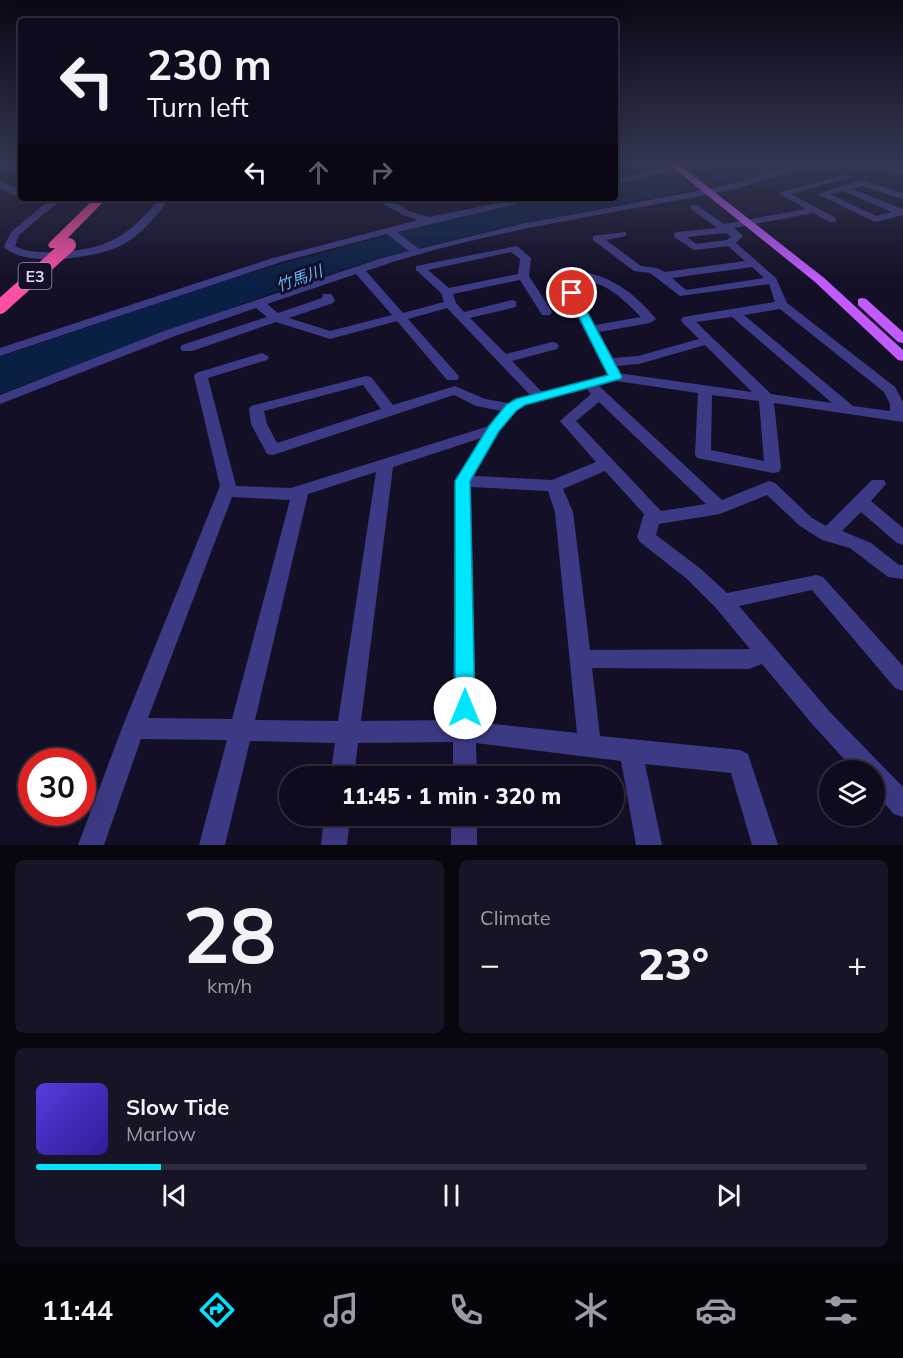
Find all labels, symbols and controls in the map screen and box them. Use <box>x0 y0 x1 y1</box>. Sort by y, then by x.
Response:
text: 230 m <box>147 38 272 91</box>
icon: left <box>48 42 126 120</box>
text: Turn left <box>147 90 249 124</box>
icon: left <box>239 156 272 189</box>
icon: ahead <box>302 156 335 189</box>
icon: right <box>365 156 398 189</box>
water label: 竹馬川 <box>273 260 327 296</box>
road number: E3 <box>18 263 51 289</box>
pin <box>546 267 597 318</box>
icon: arrive <box>555 276 588 309</box>
position arrow <box>433 676 497 740</box>
speed limit sign: 30 <box>18 748 96 826</box>
map controls <box>819 760 885 826</box>
button: layers <box>819 760 885 826</box>
text: 11:45 · 1 min · 320 m <box>342 782 561 810</box>
text: 28 <box>183 885 276 983</box>
text: Climate <box>480 905 551 930</box>
text: 23° <box>638 935 709 991</box>
text: − <box>480 943 500 984</box>
text: + <box>847 943 867 984</box>
text: km/h <box>207 973 252 998</box>
text: Slow Tide <box>126 1093 229 1121</box>
text: Marlow <box>126 1121 196 1146</box>
icon: previous <box>158 1179 191 1212</box>
icon: pause <box>435 1179 468 1212</box>
icon: next <box>712 1179 745 1212</box>
icon: directions <box>196 1289 238 1331</box>
icon: music <box>320 1289 362 1331</box>
icon: phone <box>445 1289 487 1331</box>
icon: climate <box>570 1289 612 1331</box>
icon: car <box>695 1289 737 1331</box>
icon: filters <box>820 1289 862 1331</box>
text: 11:44 <box>41 1293 113 1327</box>

